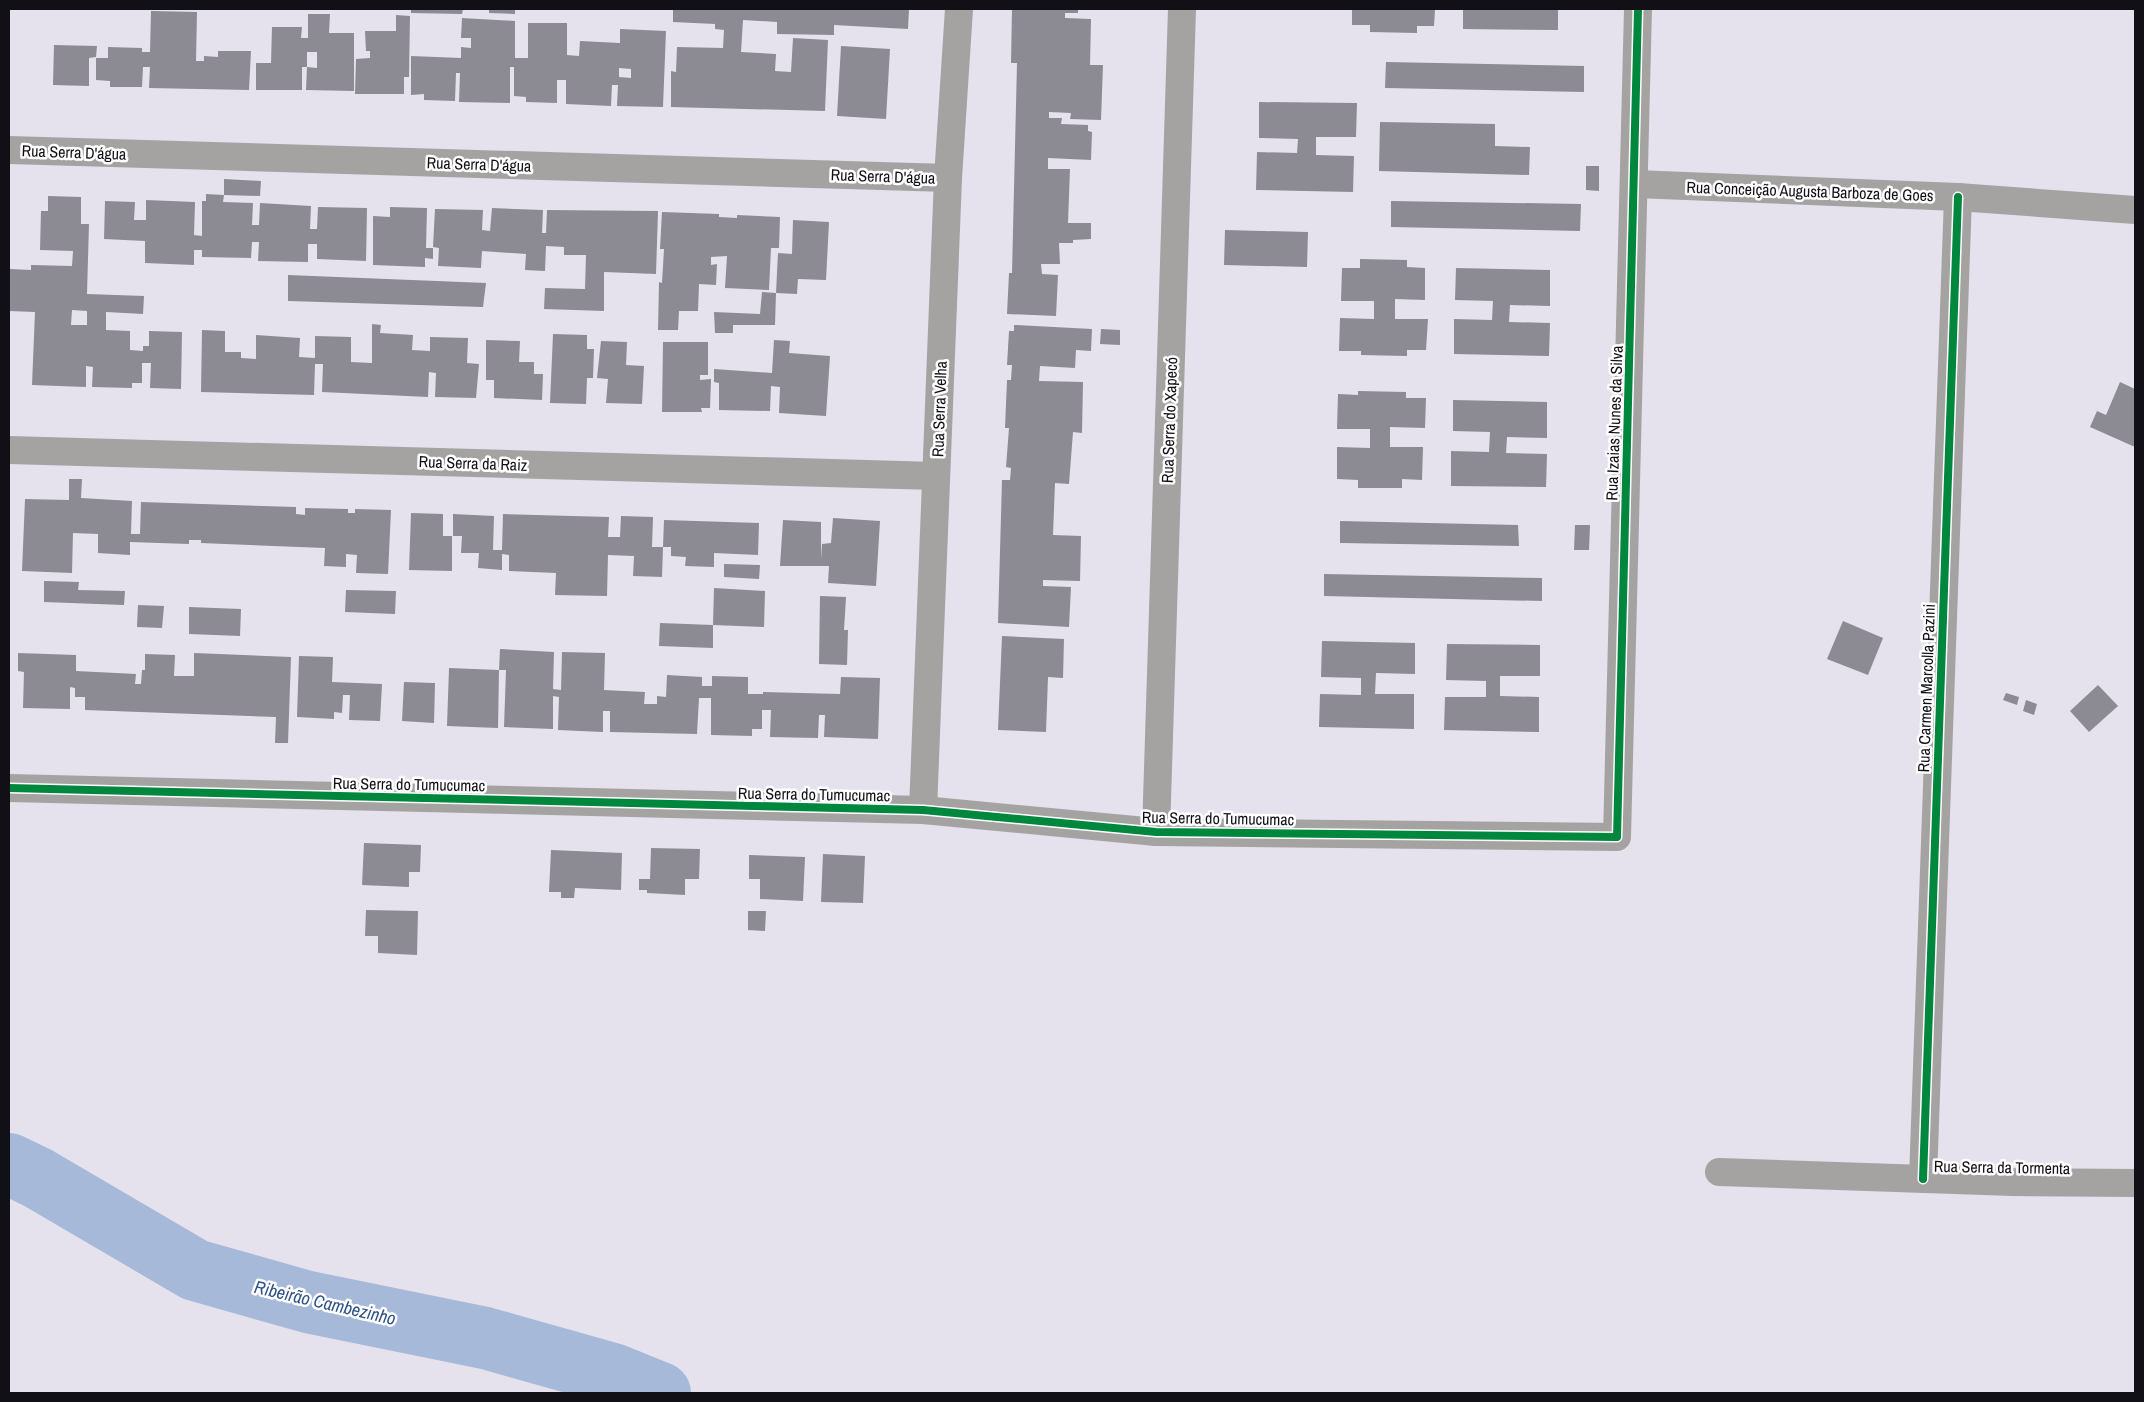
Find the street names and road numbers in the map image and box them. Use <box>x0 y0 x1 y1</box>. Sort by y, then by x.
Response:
street label: Rua Serra D'água <box>21 139 127 165</box>
street label: Rua Serra D'água <box>426 151 532 177</box>
street label: Rua Serra D'água <box>830 163 936 189</box>
street label: Rua Conceição Augusta Barboza de Goes <box>1686 176 1934 206</box>
street label: Rua Izaias Nunes da Silva <box>1600 344 1628 501</box>
street label: Rua Serra do Xapecó <box>1156 357 1182 483</box>
street label: Rua Serra Velha <box>926 360 952 457</box>
street label: Rua Serra da Raiz <box>418 450 528 476</box>
street label: Rua Carmen Marcolla Pazini <box>1912 603 1940 773</box>
street label: Rua Serra do Tumucumac <box>333 772 486 796</box>
street label: Rua Serra do Tumucumac <box>738 782 891 806</box>
street label: Rua Serra do Tumucumac <box>1142 806 1295 830</box>
street label: Rua Serra da Tormenta <box>1934 1155 2071 1179</box>

